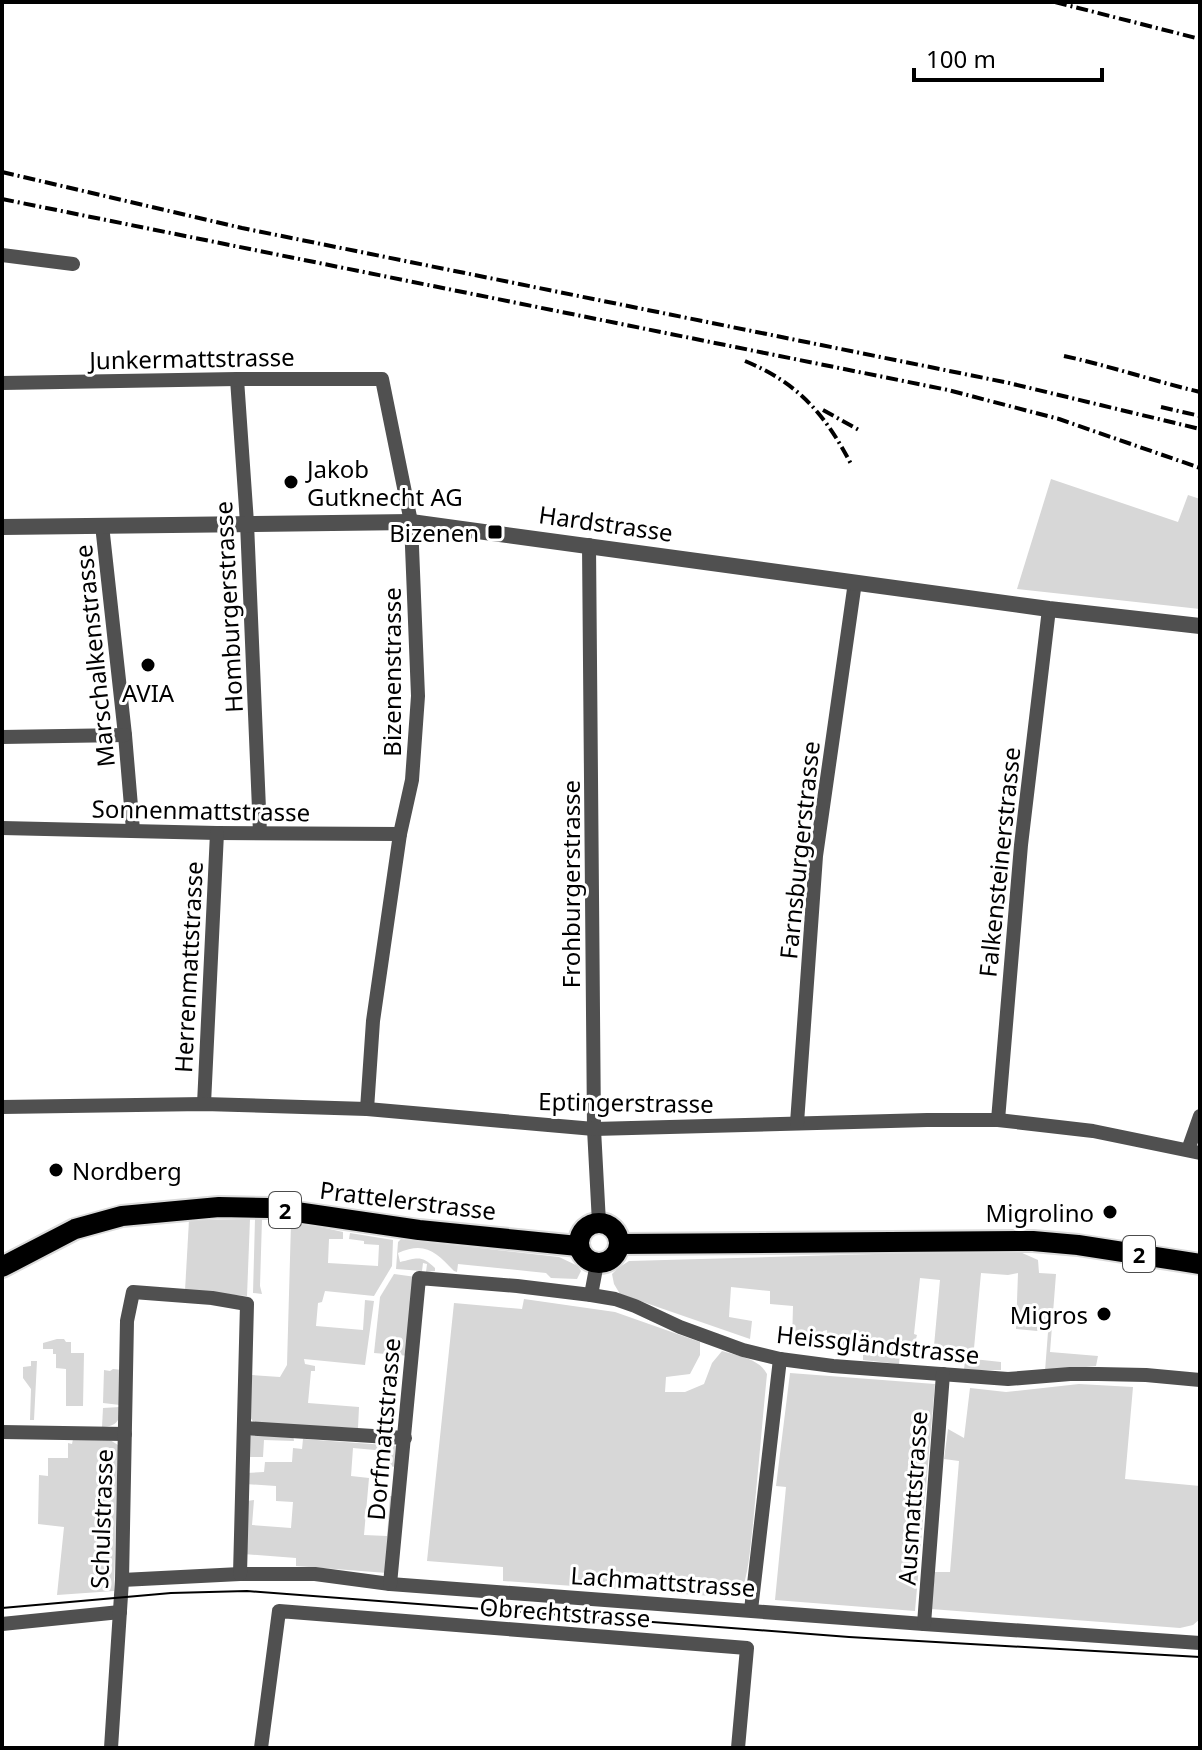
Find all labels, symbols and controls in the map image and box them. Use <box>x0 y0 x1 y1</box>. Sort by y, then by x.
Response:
scale bar <box>914 32 1102 82</box>
text: 100 m <box>926 42 996 75</box>
street label: Junkermattstrasse <box>87 340 295 376</box>
place label: Jakob Gutknecht AG <box>305 452 463 513</box>
marker: Jakob Gutknecht AG <box>282 473 300 491</box>
street label: Hardstrasse <box>537 497 675 549</box>
street label: Homburgerstrasse <box>206 500 250 714</box>
place label: Bizenen <box>389 516 479 549</box>
marker: Bizenen <box>486 523 504 541</box>
street label: Marschalkenstrasse <box>66 543 122 769</box>
street label: Bizenenstrasse <box>375 587 408 757</box>
marker: AVIA <box>139 656 157 674</box>
place label: AVIA <box>122 676 175 709</box>
street label: Farnsburgerstrasse <box>771 739 827 961</box>
street label: Falkensteinerstrasse <box>971 745 1027 979</box>
street label: Frohburgerstrasse <box>554 780 587 988</box>
street label: Sonnenmattstrasse <box>91 792 311 828</box>
street label: Herrenmattstrasse <box>166 860 210 1074</box>
street label: Eptingerstrasse <box>538 1084 714 1120</box>
place label: Nordberg <box>72 1154 182 1187</box>
marker: Nordberg <box>47 1161 65 1179</box>
street label: Prattelerstrasse <box>318 1173 498 1227</box>
road number: 2 <box>269 1192 301 1228</box>
place label: Migrolino <box>986 1196 1094 1229</box>
marker: Migrolino <box>1101 1203 1119 1221</box>
road number: 2 <box>1123 1236 1155 1272</box>
place label: Migros <box>1010 1298 1088 1331</box>
marker: Migros <box>1095 1305 1113 1323</box>
street label: Heissgländstrasse <box>775 1317 981 1371</box>
street label: Dorfmattstrasse <box>359 1336 407 1522</box>
street label: Ausmattstrasse <box>889 1410 935 1586</box>
street label: Schulstrasse <box>82 1448 120 1590</box>
street label: Lachmattstrasse <box>569 1558 757 1604</box>
street label: Obrechtstrasse <box>479 1590 651 1634</box>

